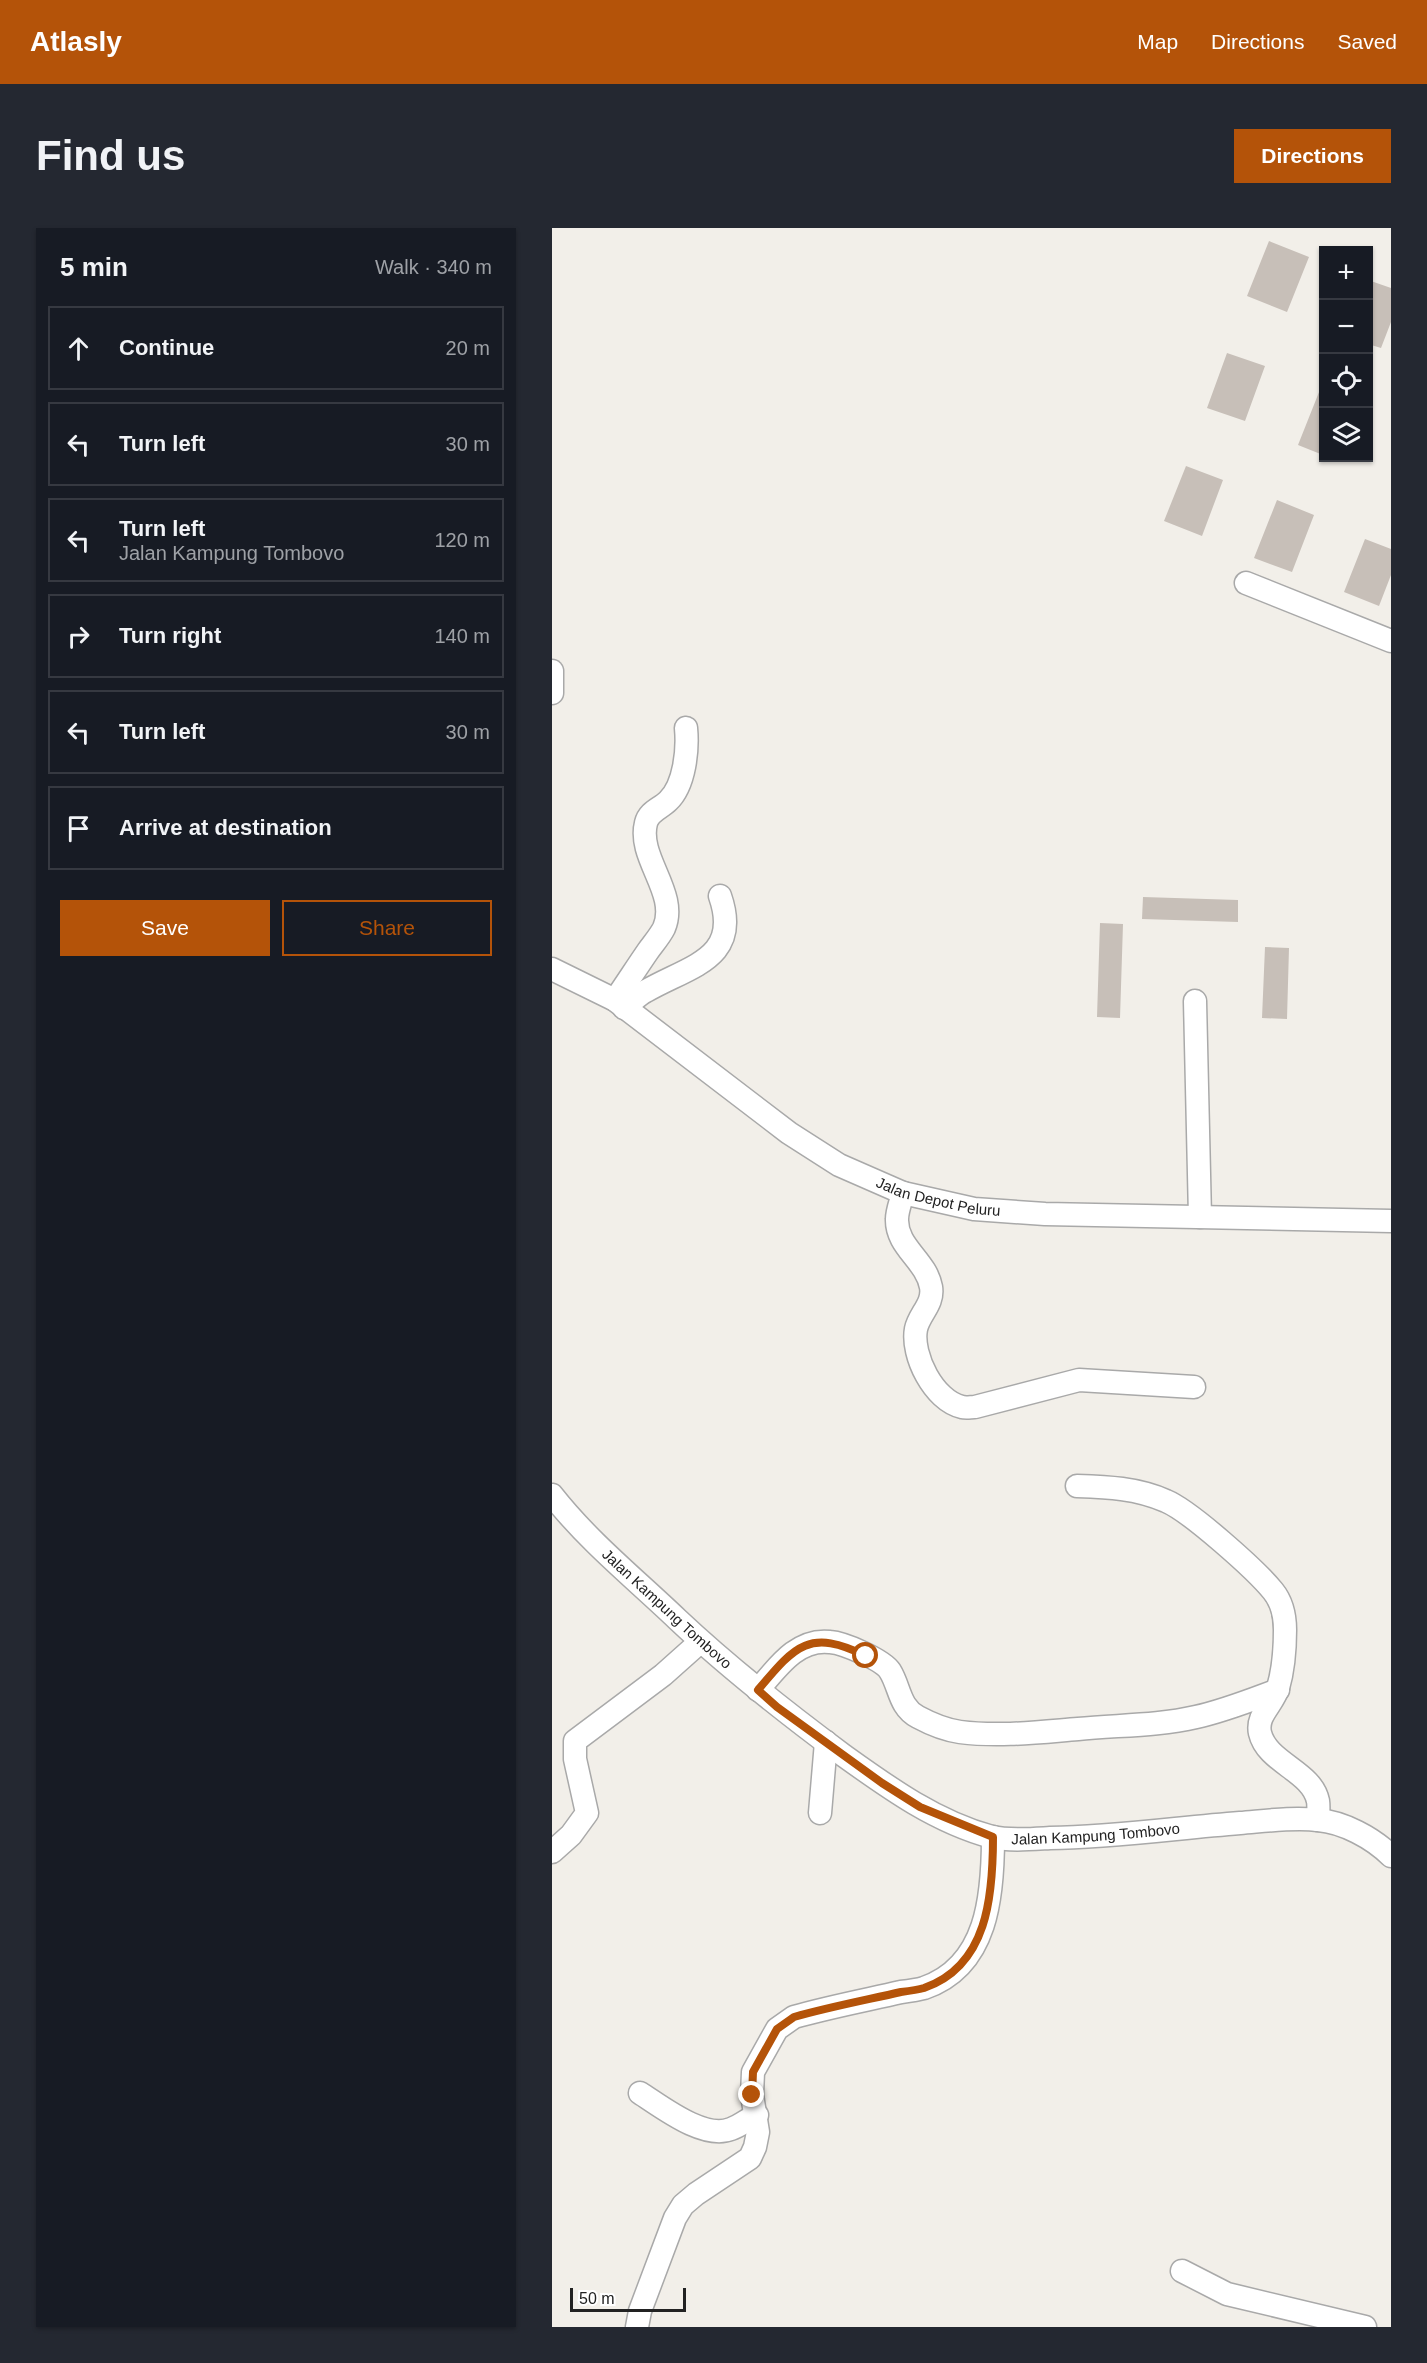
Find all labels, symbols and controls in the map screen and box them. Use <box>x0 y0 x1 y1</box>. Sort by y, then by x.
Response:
text: Atlasly <box>30 26 122 57</box>
text: Map <box>1137 30 1178 53</box>
text: Directions <box>1211 30 1304 53</box>
text: Saved <box>1337 30 1397 53</box>
button: Directions <box>1234 129 1391 183</box>
text: Find us <box>36 132 185 179</box>
map controls <box>1319 246 1373 462</box>
button: + <box>1319 246 1373 300</box>
text: 5 min <box>60 252 128 282</box>
text: Walk · 340 m <box>375 256 492 278</box>
button: − <box>1319 300 1373 354</box>
icon: ahead <box>62 332 95 365</box>
text: Continue <box>119 335 214 360</box>
text: 20 m <box>446 337 490 359</box>
button: locate <box>1319 354 1373 408</box>
button: layers <box>1319 408 1373 462</box>
icon: left <box>62 428 95 461</box>
text: Turn left <box>119 431 205 456</box>
text: 30 m <box>446 433 490 455</box>
text: Turn left <box>119 516 205 541</box>
icon: left <box>62 524 95 557</box>
text: 120 m <box>434 529 490 551</box>
text: Jalan Kampung Tombovo <box>119 542 344 564</box>
icon: right <box>62 620 95 653</box>
text: Turn right <box>119 623 221 648</box>
text: 140 m <box>434 625 490 647</box>
icon: left <box>62 716 95 749</box>
text: Turn left <box>119 719 205 744</box>
text: 30 m <box>446 721 490 743</box>
icon: arrive <box>62 812 95 845</box>
text: Arrive at destination <box>119 815 332 840</box>
button: Save <box>60 900 270 956</box>
button: Share <box>282 900 492 956</box>
street label: Jalan Depot Peluru <box>874 1173 1001 1219</box>
street label: Jalan Kampung Tombovo <box>599 1545 735 1672</box>
route start <box>852 1642 878 1668</box>
street label: Jalan Kampung Tombovo <box>1011 1820 1181 1847</box>
route end <box>738 2081 764 2107</box>
scale bar <box>570 2285 686 2312</box>
text: 50 m <box>579 2290 615 2307</box>

